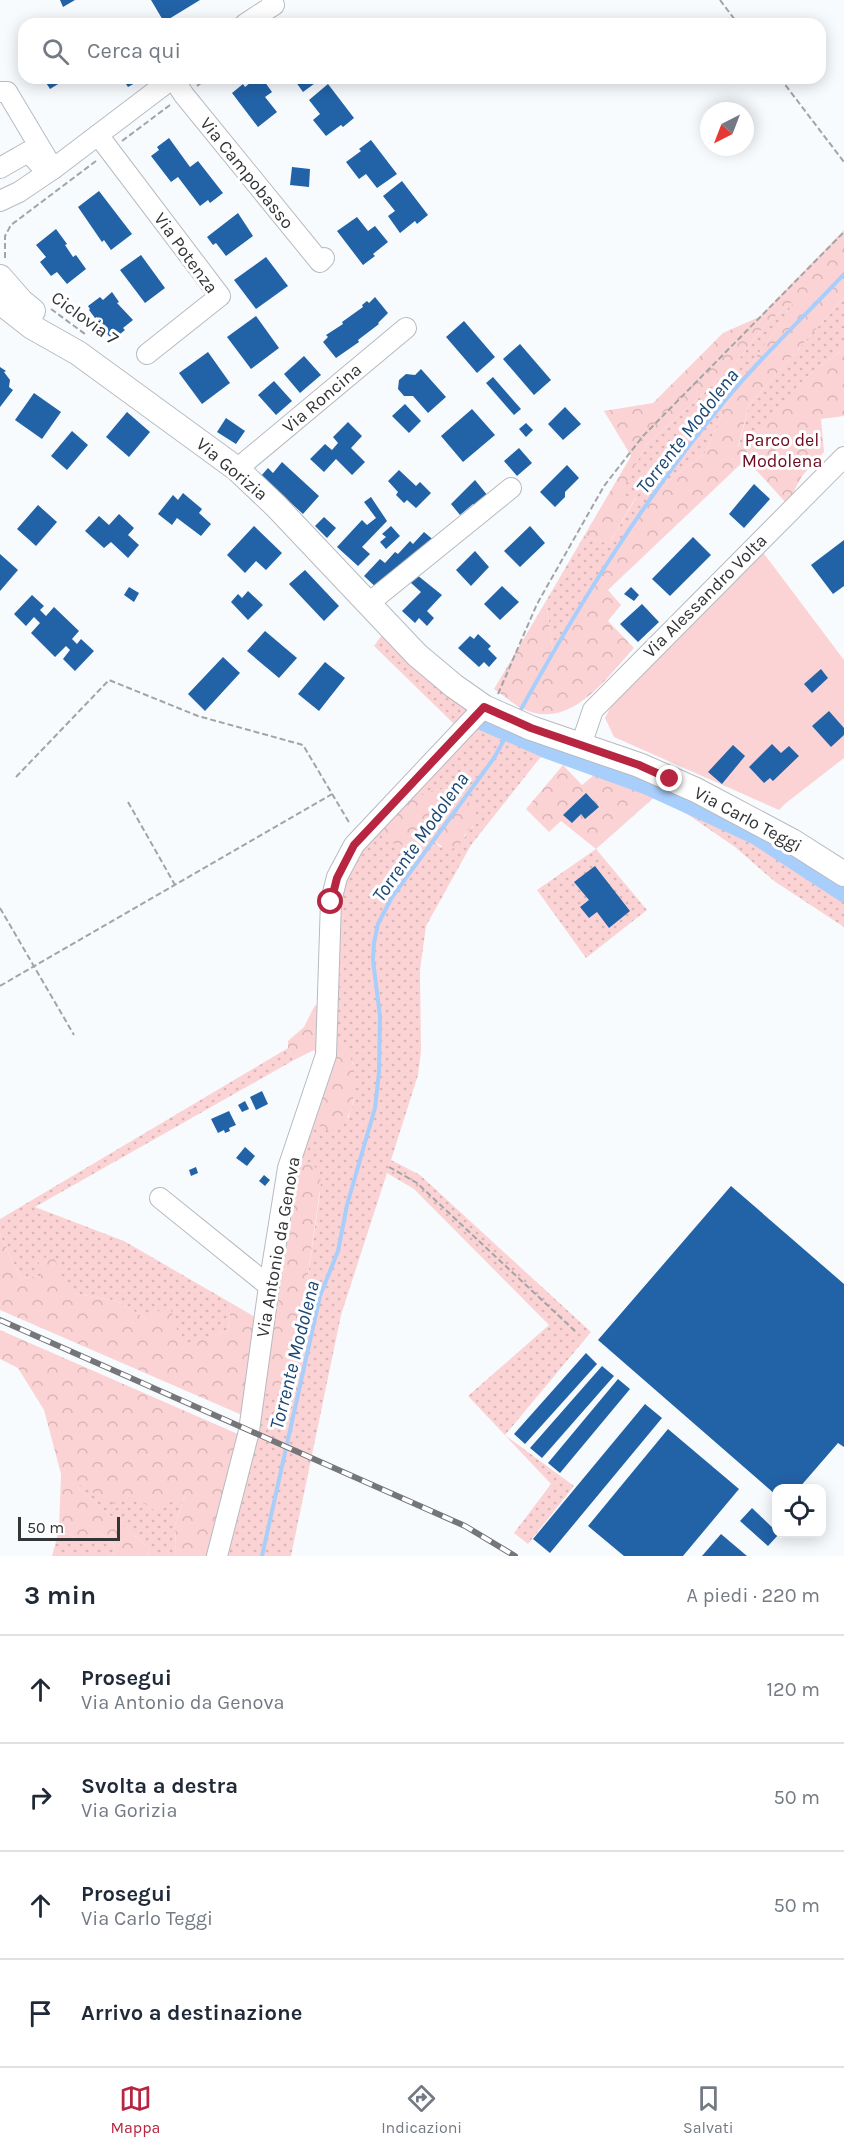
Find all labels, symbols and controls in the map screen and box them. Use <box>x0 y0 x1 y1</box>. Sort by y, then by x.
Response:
search box <box>18 18 826 84</box>
icon: search <box>39 35 72 68</box>
text: Cerca qui <box>87 38 181 64</box>
north arrow <box>700 102 754 156</box>
street label: Via Campobasso <box>195 113 299 233</box>
street label: Via Potenza <box>149 208 223 298</box>
street label: Ciclovia 7 <box>47 286 123 350</box>
street label: Via Roncina <box>278 358 366 438</box>
water label: Torrente Modolena <box>631 364 743 498</box>
park label: Parco del Modolena <box>742 429 822 472</box>
street label: Via Gorizia <box>192 433 272 505</box>
street label: Via Alessandro Volta <box>638 529 772 663</box>
route end <box>656 765 682 791</box>
water label: Torrente Modolena <box>367 768 474 906</box>
street label: Via Carlo Teggi <box>690 781 806 857</box>
route start <box>317 888 343 914</box>
street label: Via Antonio da Genova <box>251 1155 305 1339</box>
water label: Torrente Modolena <box>265 1278 324 1432</box>
map controls <box>772 1484 826 1538</box>
button: locate <box>772 1484 826 1538</box>
scale bar <box>18 1514 120 1542</box>
text: 50 m <box>27 1518 64 1537</box>
text: 3 min <box>24 1580 96 1611</box>
text: A piedi · 220 m <box>686 1584 820 1607</box>
text: Prosegui <box>81 1665 172 1691</box>
icon: ahead <box>24 1673 57 1706</box>
text: 120 m <box>766 1678 820 1701</box>
text: Via Antonio da Genova <box>81 1691 285 1714</box>
text: Svolta a destra <box>81 1773 238 1799</box>
icon: right <box>24 1781 57 1814</box>
text: 50 m <box>773 1786 820 1809</box>
text: Via Gorizia <box>81 1799 177 1822</box>
text: Prosegui <box>81 1881 172 1907</box>
icon: ahead <box>24 1889 57 1922</box>
text: 50 m <box>773 1894 820 1917</box>
text: Via Carlo Teggi <box>81 1907 213 1930</box>
icon: arrive <box>24 1997 57 2030</box>
text: Arrivo a destinazione <box>81 2000 302 2026</box>
tab: Mappa <box>110 2082 160 2137</box>
tab: Indicazioni <box>381 2082 462 2137</box>
tab: Salvati <box>683 2082 734 2137</box>

